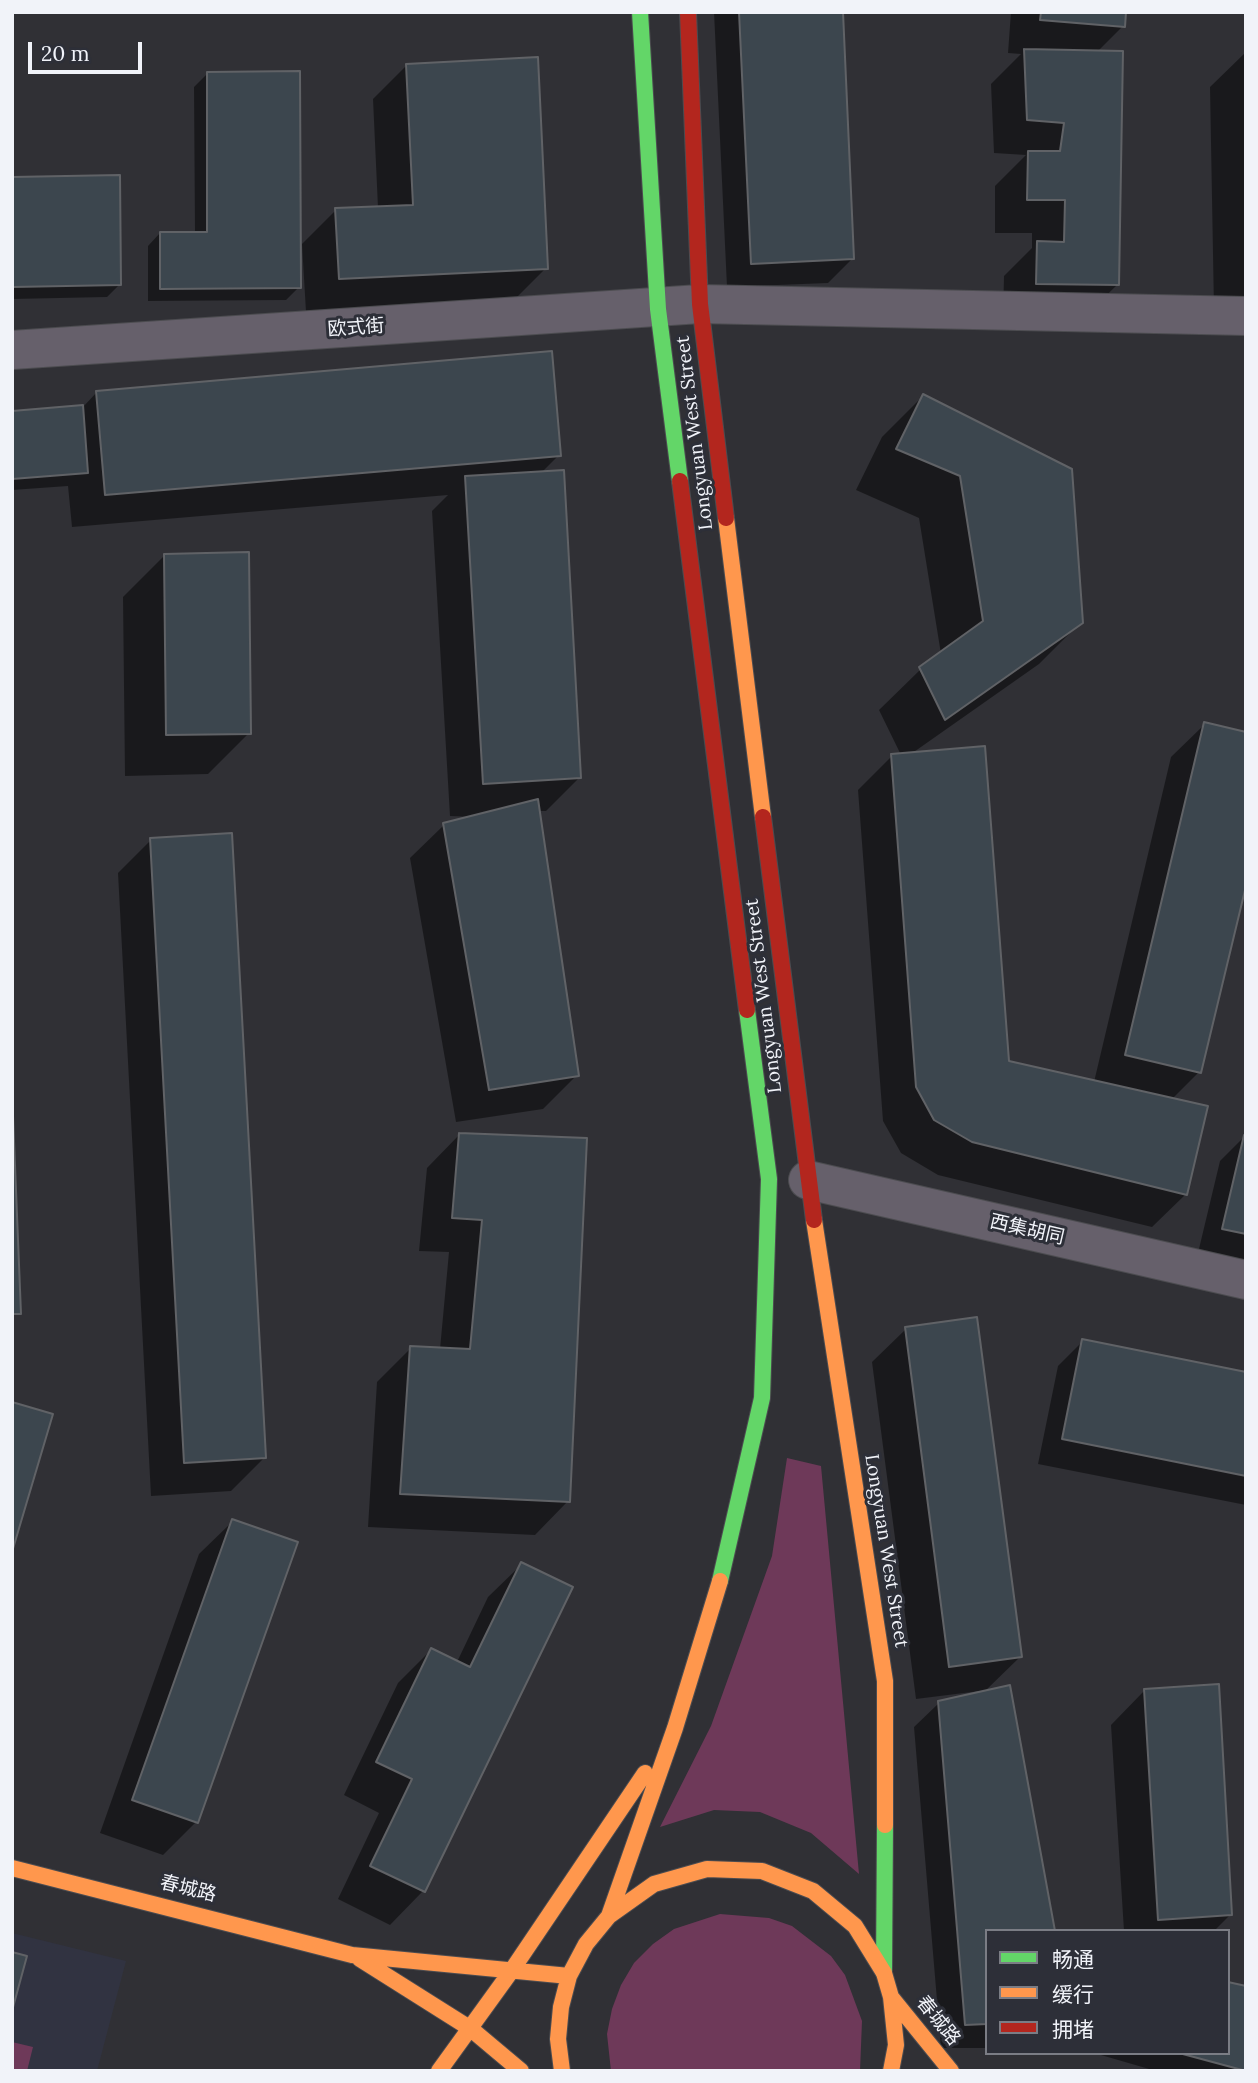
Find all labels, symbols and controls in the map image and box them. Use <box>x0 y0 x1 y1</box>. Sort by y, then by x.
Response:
scale bar <box>32 28 145 72</box>
text: 20 m <box>41 40 90 67</box>
street label: 欧式街 <box>327 315 385 341</box>
street label: Longyuan West Street <box>672 334 718 532</box>
street label: Longyuan West Street <box>741 897 787 1095</box>
street label: 西集胡同 <box>987 1210 1067 1250</box>
street label: Longyuan West Street <box>859 1453 913 1649</box>
street label: 春城路 <box>158 1871 218 1907</box>
legend <box>985 1929 1230 2055</box>
text: 畅通 <box>1052 1946 1094 1973</box>
text: 缓行 <box>1052 1981 1094 2008</box>
street label: 春城路 <box>911 1992 965 2050</box>
text: 拥堵 <box>1052 2016 1094 2043</box>

